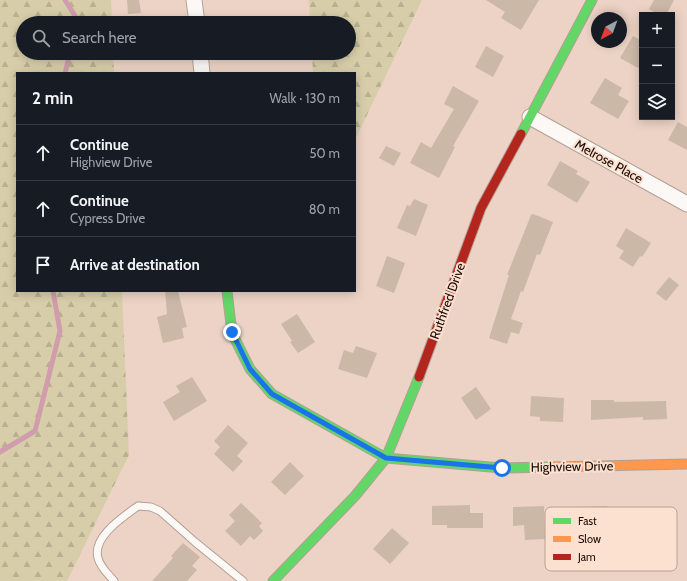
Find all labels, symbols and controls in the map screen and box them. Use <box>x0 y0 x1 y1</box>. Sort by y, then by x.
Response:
north arrow <box>591 12 627 48</box>
map controls <box>639 12 675 120</box>
button: + <box>639 12 675 48</box>
search box <box>16 16 356 60</box>
icon: search <box>30 27 52 49</box>
text: Search here <box>62 29 137 47</box>
button: − <box>639 48 675 84</box>
button: layers <box>639 84 675 120</box>
text: 2 min <box>32 88 73 108</box>
text: Walk · 130 m <box>269 90 340 106</box>
text: Continue <box>70 136 129 154</box>
street label: Melrose Place <box>572 136 646 186</box>
icon: ahead <box>32 142 54 164</box>
text: 50 m <box>310 145 340 161</box>
text: Highview Drive <box>70 154 153 170</box>
text: Continue <box>70 192 129 210</box>
icon: ahead <box>32 198 54 220</box>
text: 80 m <box>309 201 340 217</box>
text: Cypress Drive <box>70 210 145 226</box>
icon: arrive <box>32 254 54 276</box>
text: Arrive at destination <box>70 256 200 274</box>
street label: Ruthfred Drive <box>426 260 468 341</box>
route end <box>223 323 241 341</box>
street label: Highview Drive <box>531 457 614 475</box>
route start <box>493 459 511 477</box>
legend <box>545 507 677 571</box>
text: Fast <box>578 514 597 528</box>
text: Slow <box>578 532 601 546</box>
text: Jam <box>577 550 596 564</box>

